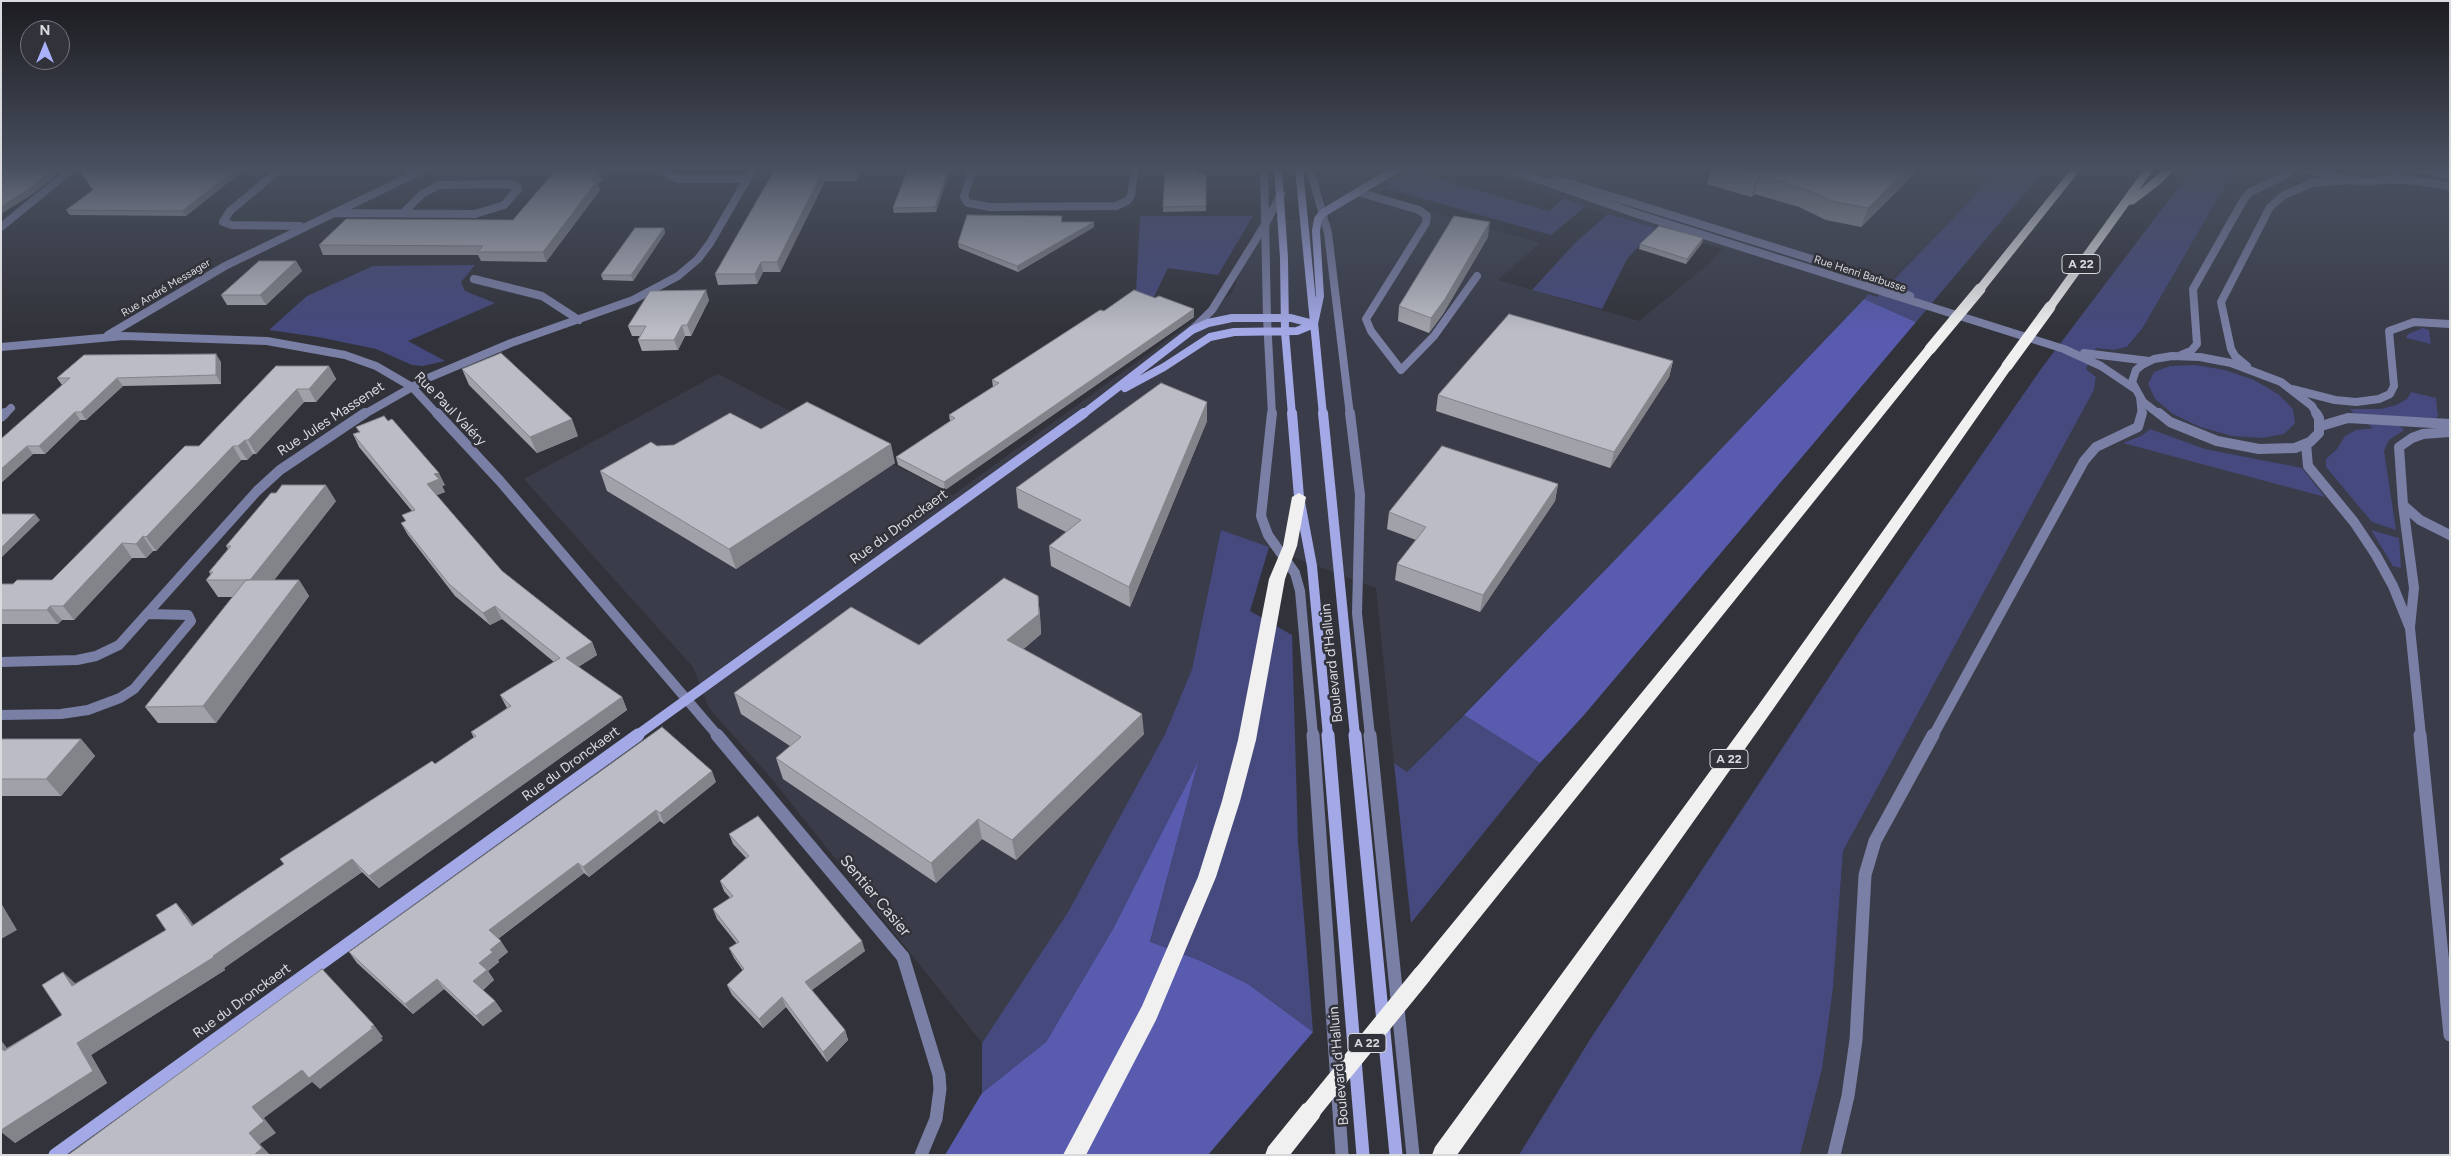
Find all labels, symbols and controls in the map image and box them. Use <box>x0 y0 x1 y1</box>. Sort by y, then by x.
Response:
north arrow <box>20 20 70 70</box>
text: N <box>40 22 50 39</box>
street label: Rue Henri Barbusse <box>1812 253 1908 295</box>
road number: A 22 <box>2062 254 2100 274</box>
street label: Rue André Messager <box>119 256 213 320</box>
street label: Rue Paul Valéry <box>411 369 489 449</box>
street label: Rue Jules Massenet <box>275 378 387 460</box>
street label: Rue du Dronckaert <box>847 486 951 568</box>
street label: Boulevard d'Halluin <box>1317 603 1347 723</box>
street label: Rue du Dronckaert <box>519 723 623 805</box>
road number: A 22 <box>1710 750 1748 769</box>
street label: Sentier Casier <box>835 851 915 941</box>
street label: Rue du Dronckaert <box>190 960 294 1042</box>
street label: Boulevard d'Halluin <box>1325 1006 1353 1126</box>
road number: A 22 <box>1348 1034 1386 1052</box>

